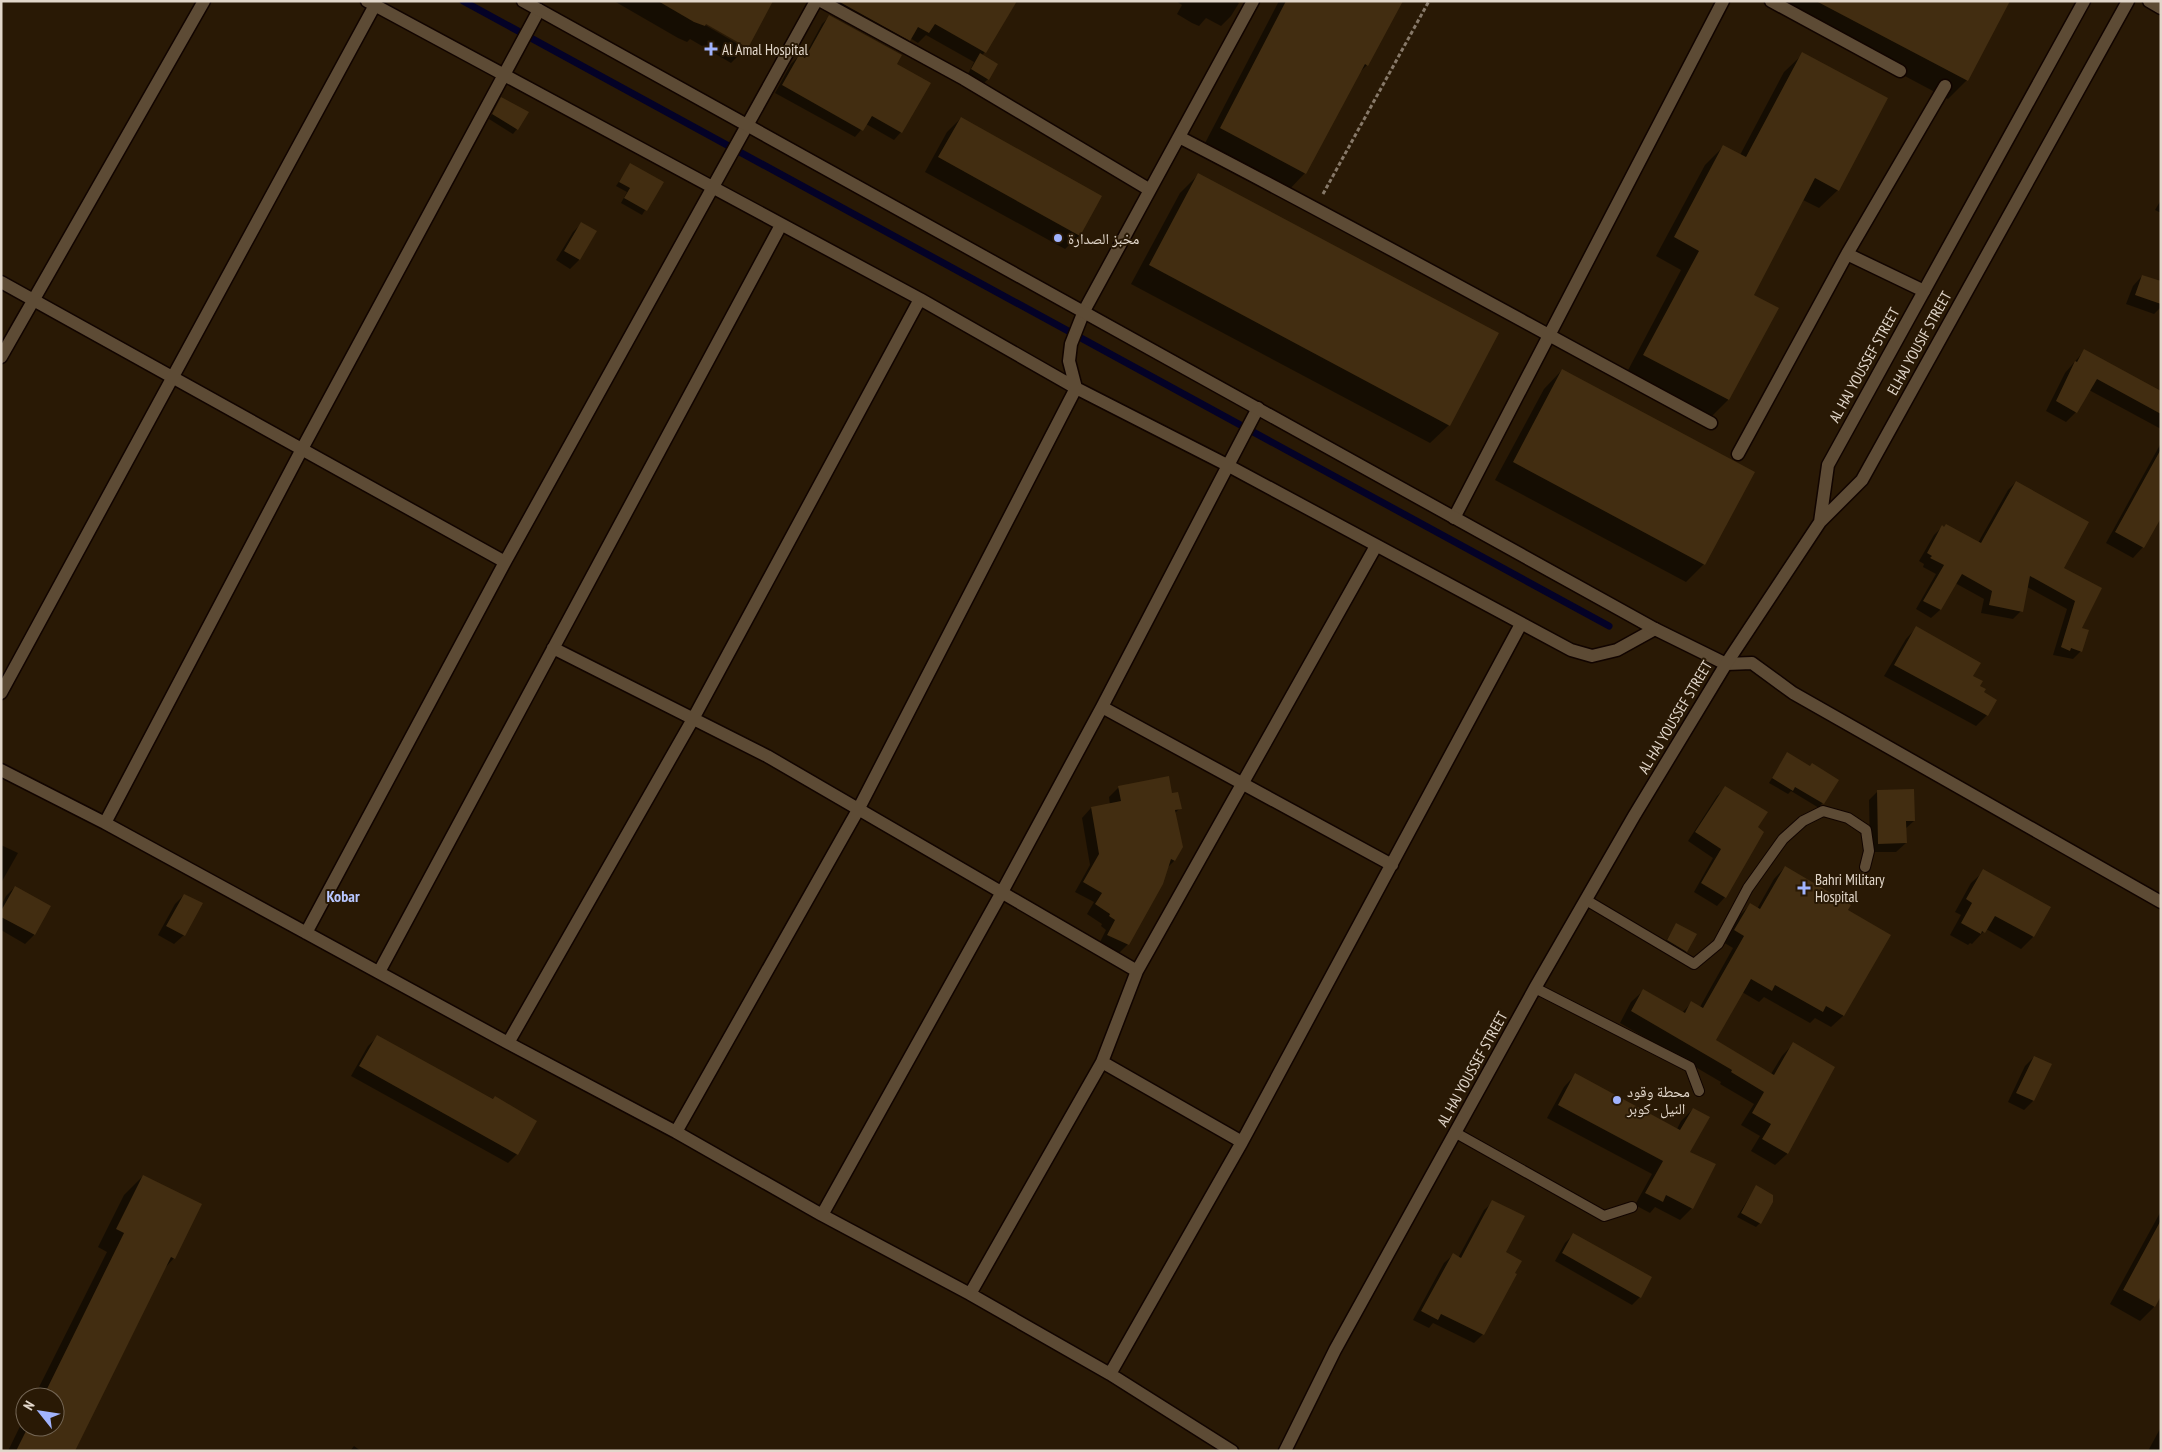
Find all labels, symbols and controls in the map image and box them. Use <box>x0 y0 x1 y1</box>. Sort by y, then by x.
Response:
place label: Al Amal Hospital <box>722 40 808 59</box>
marker: Al Amal Hospital <box>704 42 718 56</box>
place label: مخبز الصدارة <box>1068 229 1140 248</box>
marker: مخبز الصدارة <box>1052 232 1064 244</box>
street label: ELHAJ YOUSIF STREET <box>1883 288 1956 398</box>
street label: AL HAJ YOUSSEF STREET <box>1825 304 1904 426</box>
street label: AL HAJ YOUSSEF STREET <box>1634 657 1716 777</box>
place label: Bahri Military Hospital <box>1815 870 1885 906</box>
marker: Bahri Military Hospital <box>1797 881 1811 895</box>
district label: Kobar <box>326 886 360 906</box>
street label: AL HAJ YOUSSEF STREET <box>1433 1008 1512 1130</box>
place label: محطة وقود النيل - كوبر <box>1626 1082 1690 1119</box>
marker: محطة وقود النيل - كوبر <box>1611 1094 1623 1106</box>
north arrow <box>15 1387 65 1437</box>
text: N <box>19 1398 38 1413</box>

